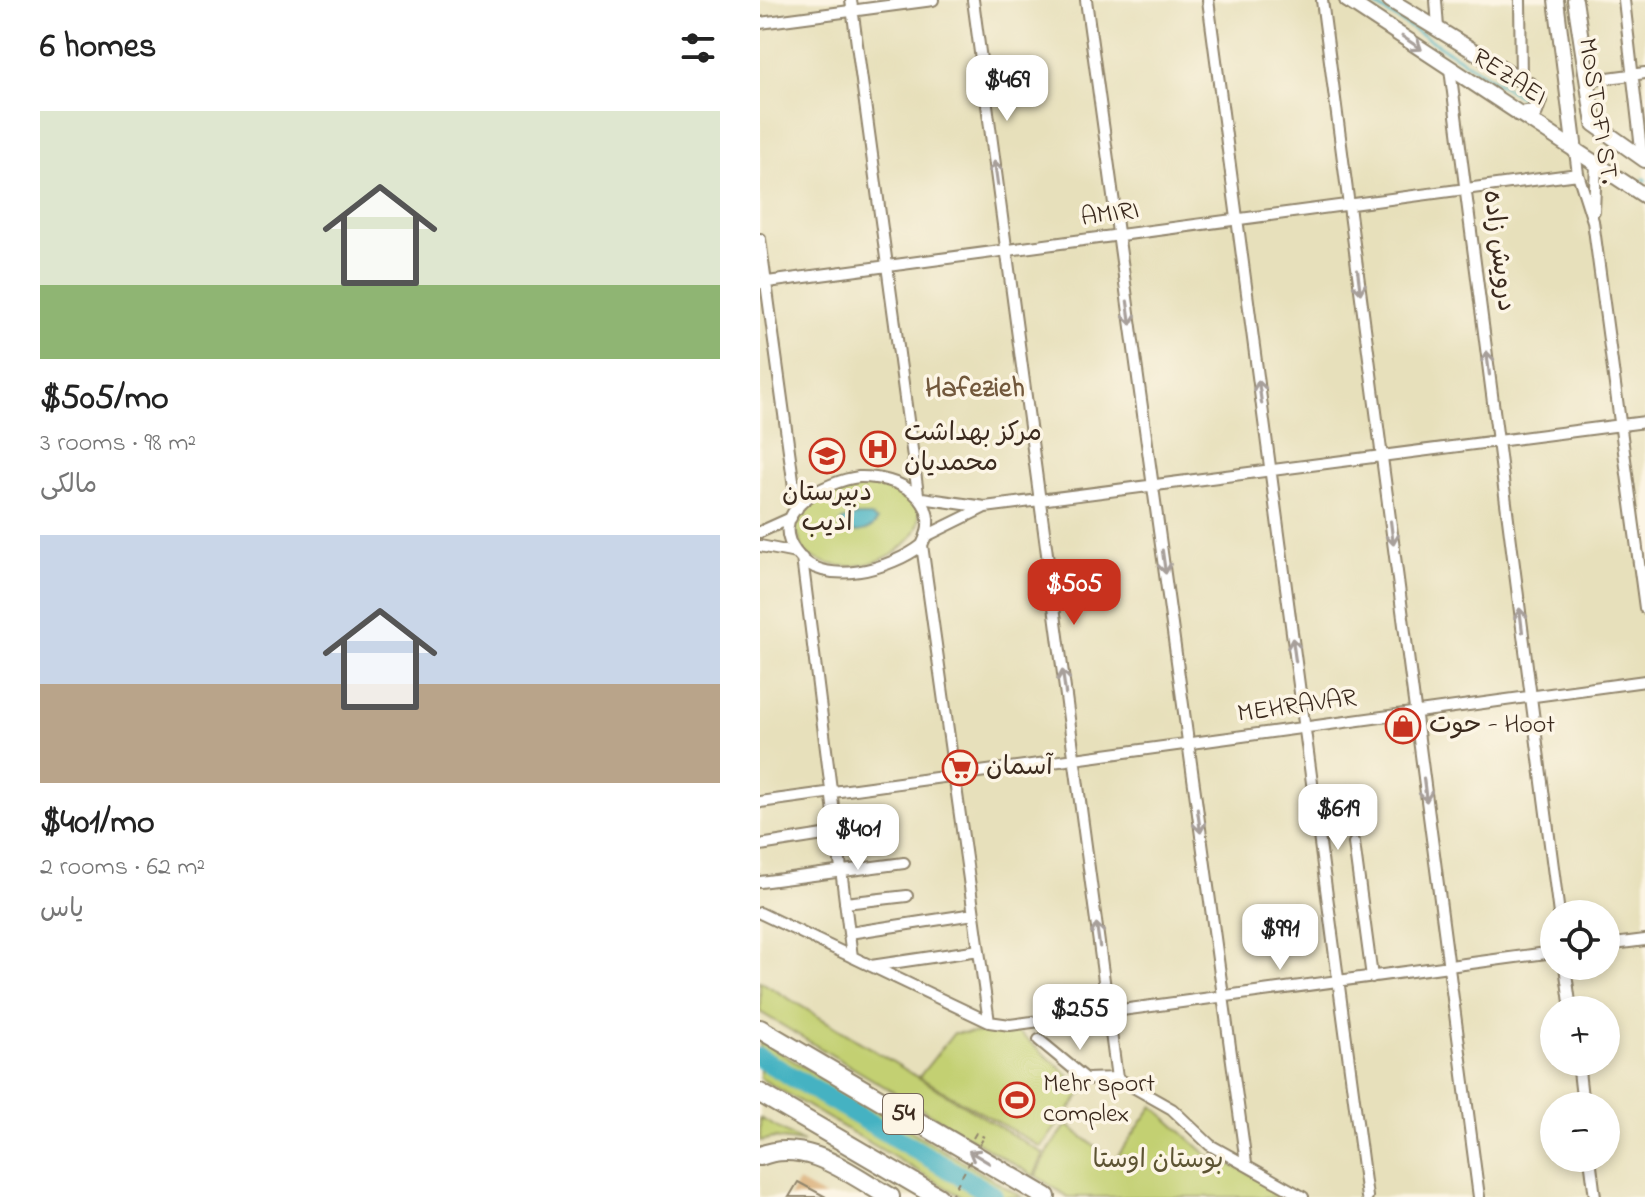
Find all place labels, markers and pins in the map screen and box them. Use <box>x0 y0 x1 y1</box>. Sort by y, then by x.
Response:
pin: $469 <box>960 55 1054 123</box>
place label: مرکز بهداشت محمدیان <box>904 415 1042 483</box>
hospital icon: مرکز بهداشت محمدیان <box>859 430 897 468</box>
school or university icon: دبیرستان ادیب <box>808 437 846 475</box>
place label: دبیرستان ادیب <box>782 475 872 543</box>
pin: $505 <box>1027 559 1121 627</box>
shop icon: حوت - Hoot <box>1384 707 1422 745</box>
place label: حوت - Hoot <box>1429 707 1555 745</box>
supermarket icon: آسمان <box>941 749 979 787</box>
place label: آسمان <box>986 749 1054 787</box>
pin: $619 <box>1291 784 1385 852</box>
pin: $401 <box>811 804 905 872</box>
pin: $991 <box>1233 904 1327 972</box>
pin: $255 <box>1033 984 1127 1052</box>
place label: Mehr sport complex <box>1043 1066 1155 1134</box>
sports icon: Mehr sport complex <box>998 1081 1036 1119</box>

